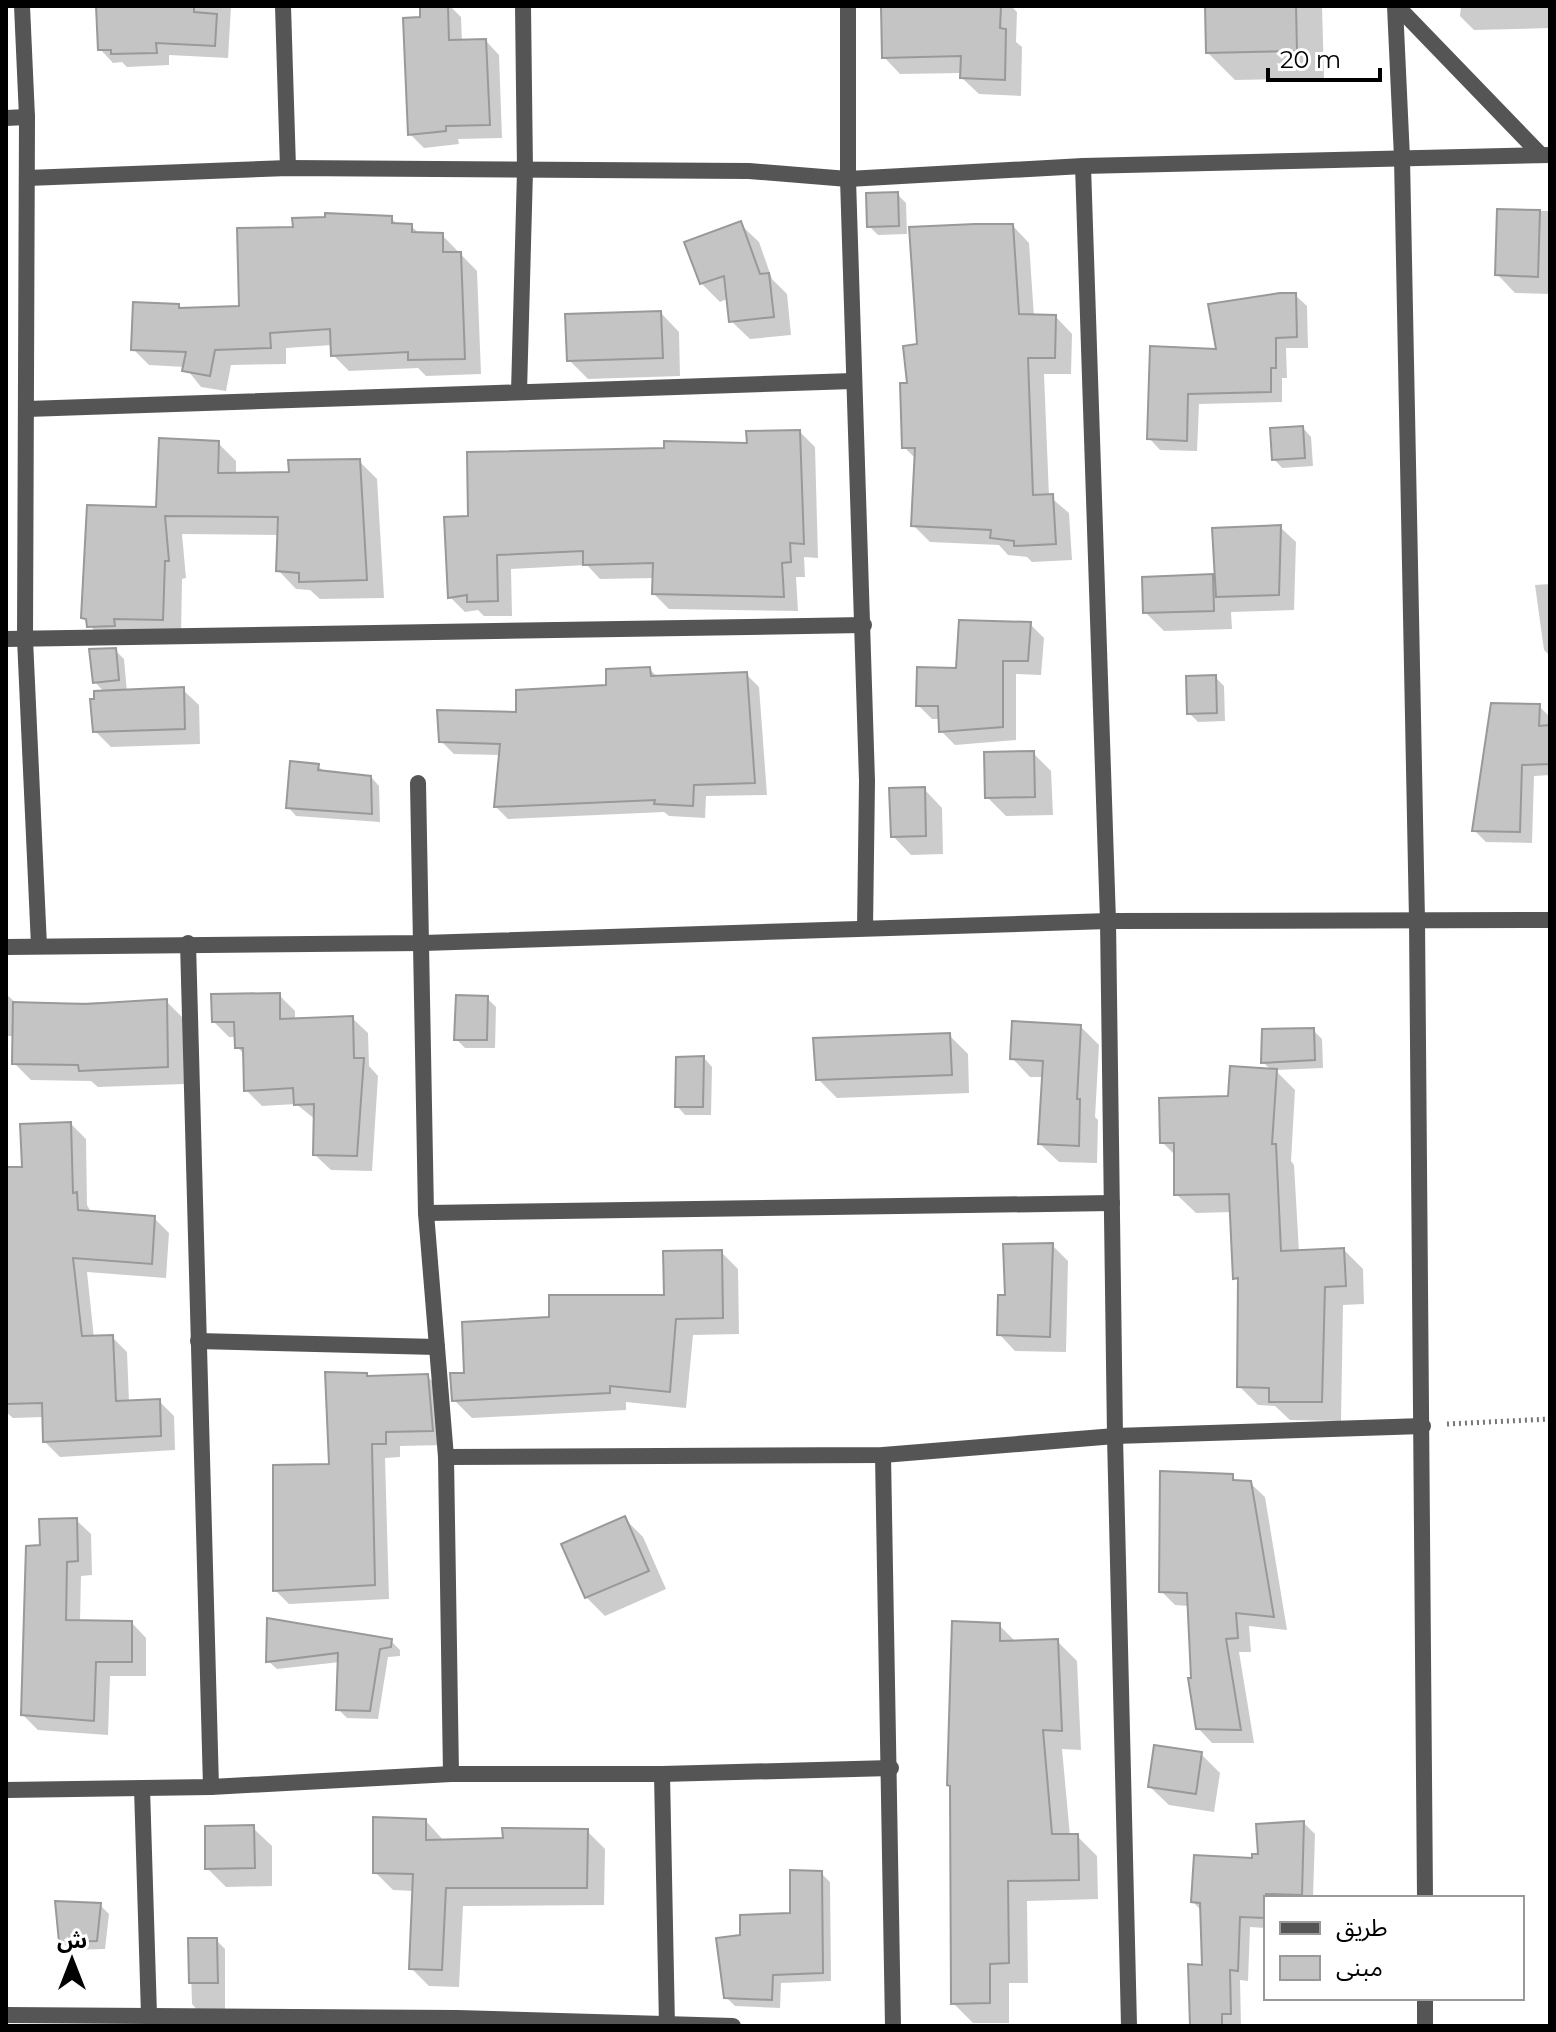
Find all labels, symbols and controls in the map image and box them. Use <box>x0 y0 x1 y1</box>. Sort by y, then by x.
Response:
scale bar <box>1268 32 1380 82</box>
text: 20 m <box>1280 45 1341 74</box>
legend <box>1264 1896 1524 2000</box>
text: طريق <box>1336 1913 1388 1943</box>
north arrow <box>32 1920 112 2000</box>
text: ش <box>57 1927 87 1954</box>
text: مبنى <box>1336 1953 1383 1982</box>

